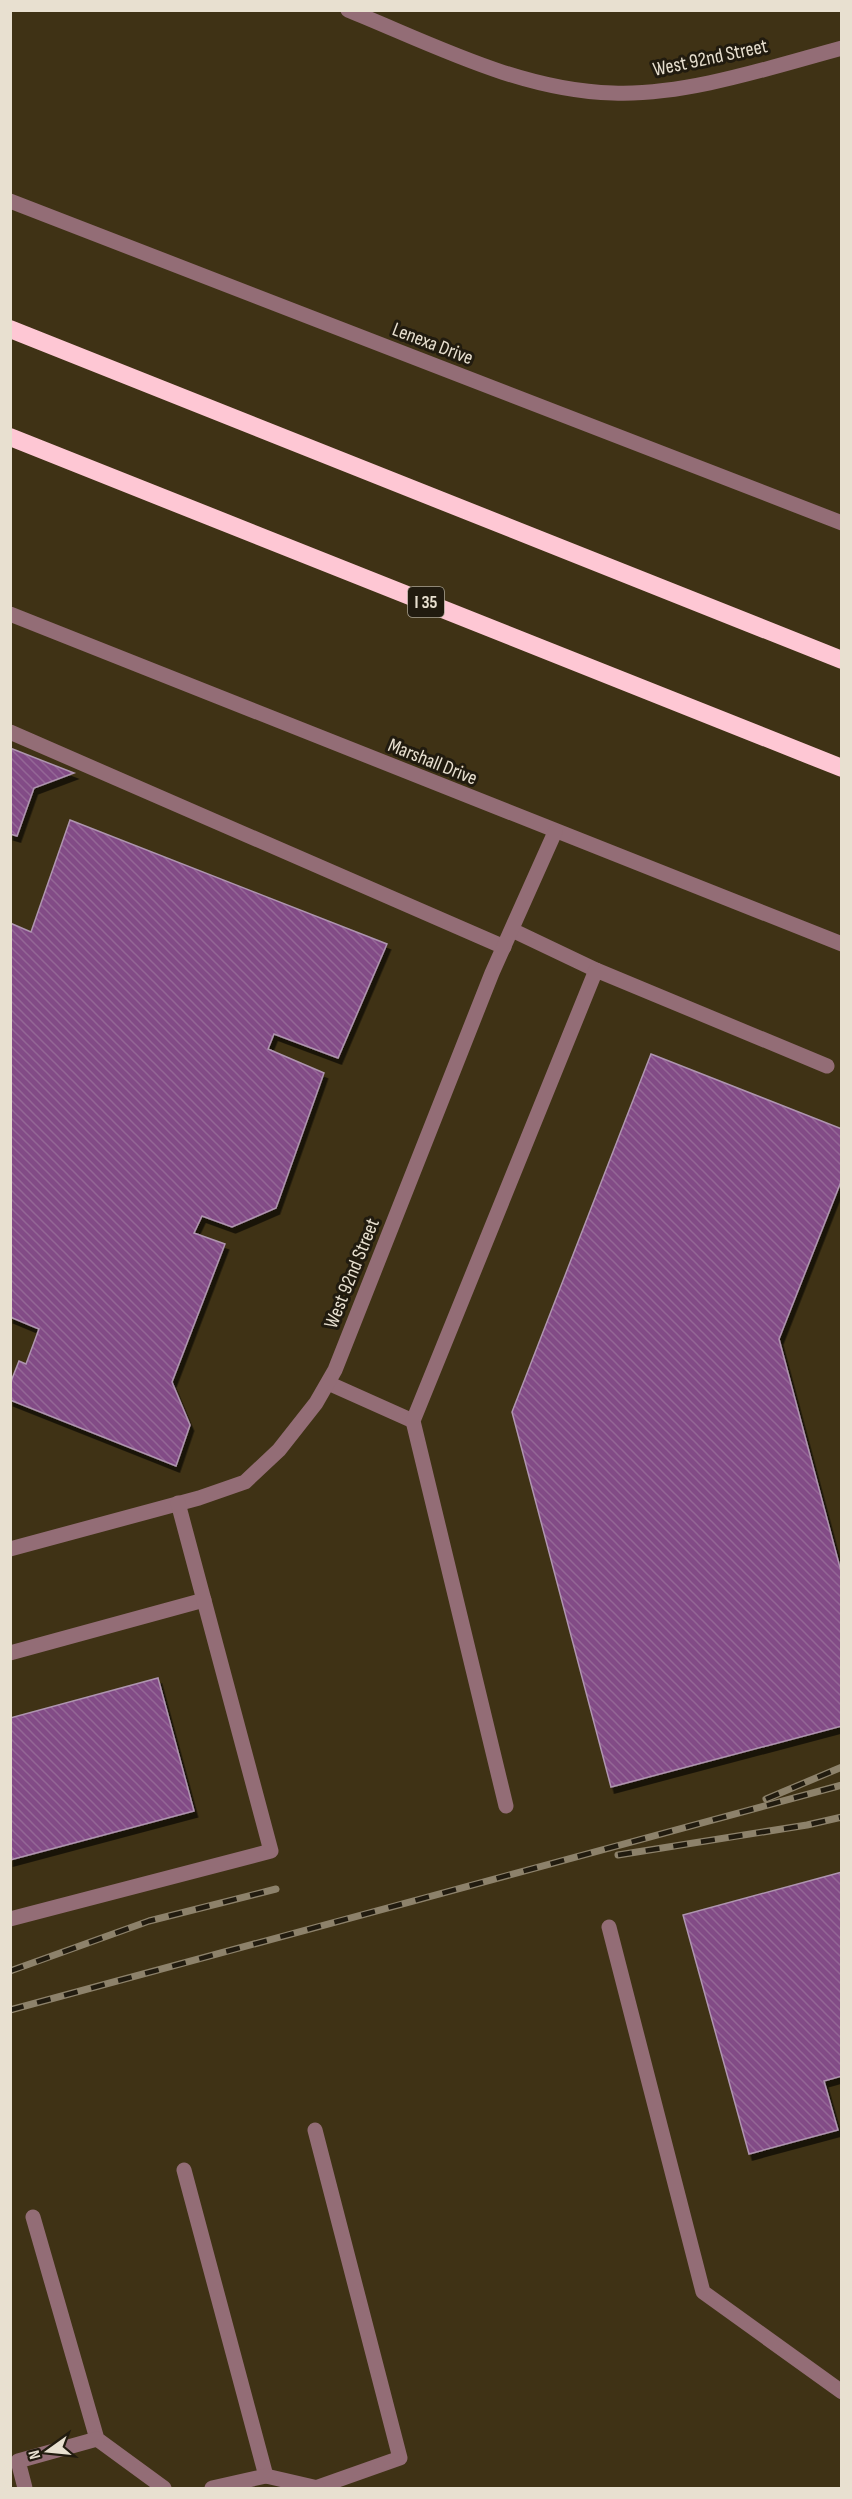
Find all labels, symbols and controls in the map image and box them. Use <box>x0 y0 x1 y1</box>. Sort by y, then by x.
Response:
street label: West 92nd Street <box>651 34 770 82</box>
street label: Lenexa Drive <box>389 318 477 370</box>
road number: I 35 <box>408 587 444 617</box>
street label: Marshall Drive <box>385 733 481 791</box>
street label: West 92nd Street <box>319 1215 385 1332</box>
north arrow <box>18 2421 78 2481</box>
text: N <box>25 2448 45 2461</box>

